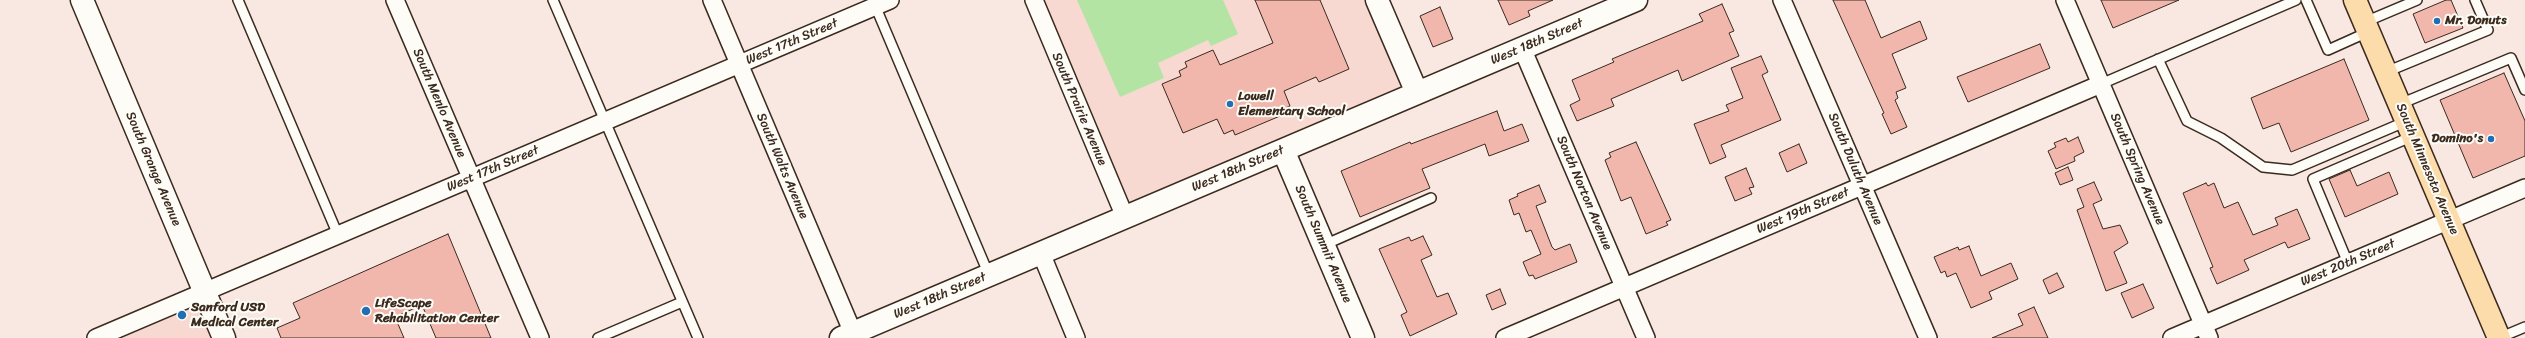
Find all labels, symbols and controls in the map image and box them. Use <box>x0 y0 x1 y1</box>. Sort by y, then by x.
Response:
place label: Mr. Donuts <box>2445 13 2507 29</box>
street label: West 17th Street <box>744 16 840 68</box>
street label: West 18th Street <box>1488 16 1586 68</box>
marker: Mr. Donuts <box>2432 16 2442 26</box>
street label: South Menlo Avenue <box>409 46 469 160</box>
street label: South Prairie Avenue <box>1048 50 1110 168</box>
place label: Lowell Elementary School <box>1238 89 1345 120</box>
marker: Lowell Elementary School <box>1225 99 1235 109</box>
street label: South Minnesota Avenue <box>2392 101 2462 237</box>
street label: South Grange Avenue <box>122 109 184 229</box>
street label: South Walts Avenue <box>753 111 811 221</box>
street label: South Duluth Avenue <box>1824 111 1886 227</box>
street label: South Spring Avenue <box>2106 111 2168 227</box>
place label: Domino's <box>2431 131 2483 147</box>
street label: South Norton Avenue <box>1553 133 1615 253</box>
marker: Domino's <box>2486 134 2496 144</box>
street label: West 17th Street <box>445 143 541 195</box>
street label: West 18th Street <box>1189 143 1287 195</box>
street label: South Summit Avenue <box>1291 183 1355 305</box>
street label: West 19th Street <box>1754 184 1852 238</box>
street label: West 20th Street <box>2298 236 2398 290</box>
street label: West 18th Street <box>891 270 989 322</box>
place label: LifeScape Rehabilitation Center <box>375 296 499 327</box>
place label: Sanford USD Medical Center <box>191 300 278 331</box>
marker: LifeScape Rehabilitation Center <box>360 305 372 317</box>
marker: Sanford USD Medical Center <box>176 309 188 321</box>

